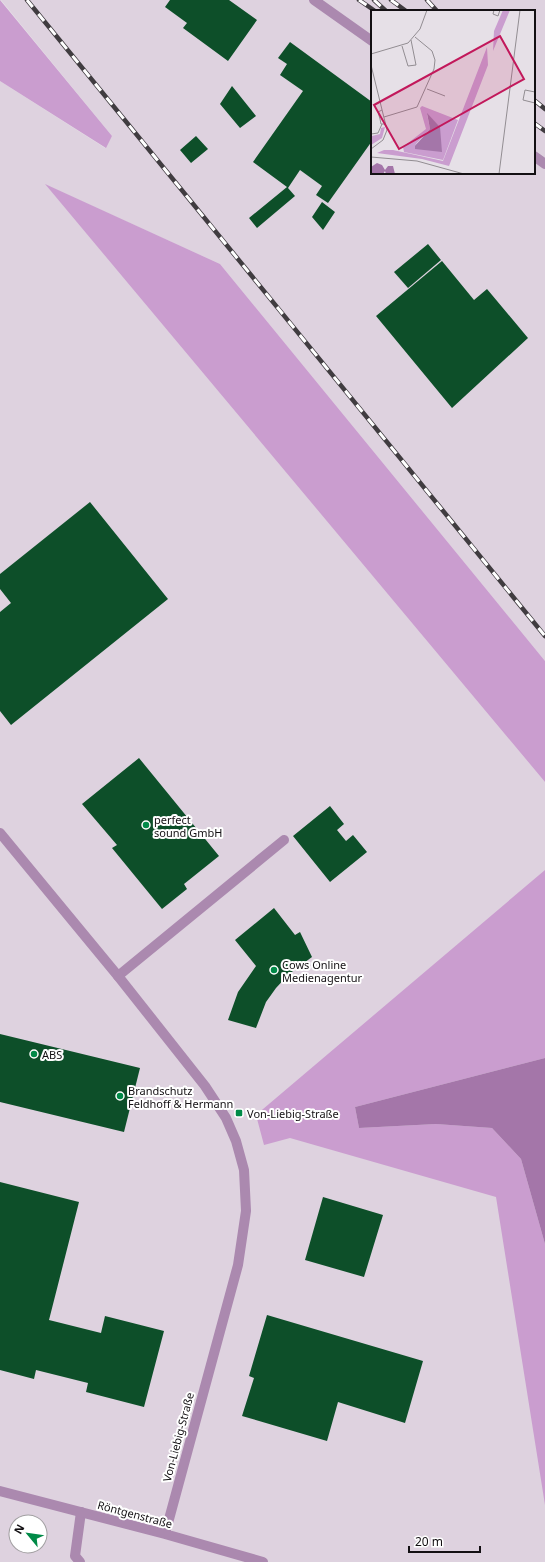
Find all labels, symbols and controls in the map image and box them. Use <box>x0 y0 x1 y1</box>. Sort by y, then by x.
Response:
inset map <box>371 10 535 174</box>
place label: perfect sound GmbH <box>154 812 222 840</box>
marker: perfect sound GmbH <box>141 820 151 830</box>
place label: Cows Online Medienagentur <box>282 957 362 985</box>
marker: Cows Online Medienagentur <box>269 965 279 975</box>
place label: ABS <box>42 1047 62 1062</box>
marker: ABS <box>29 1049 39 1059</box>
place label: Brandschutz Feldhoff & Hermann <box>128 1083 233 1111</box>
marker: Brandschutz Feldhoff & Hermann <box>115 1091 125 1101</box>
place label: Von-Liebig-Straße <box>247 1106 339 1121</box>
marker: Von-Liebig-Straße <box>234 1108 244 1118</box>
street label: Von-Liebig-Straße <box>159 1391 197 1483</box>
street label: Röntgenstraße <box>96 1497 174 1531</box>
north arrow <box>8 1514 48 1554</box>
text: N <box>10 1521 28 1536</box>
scale bar <box>409 1528 480 1554</box>
text: 20 m <box>415 1533 443 1550</box>

